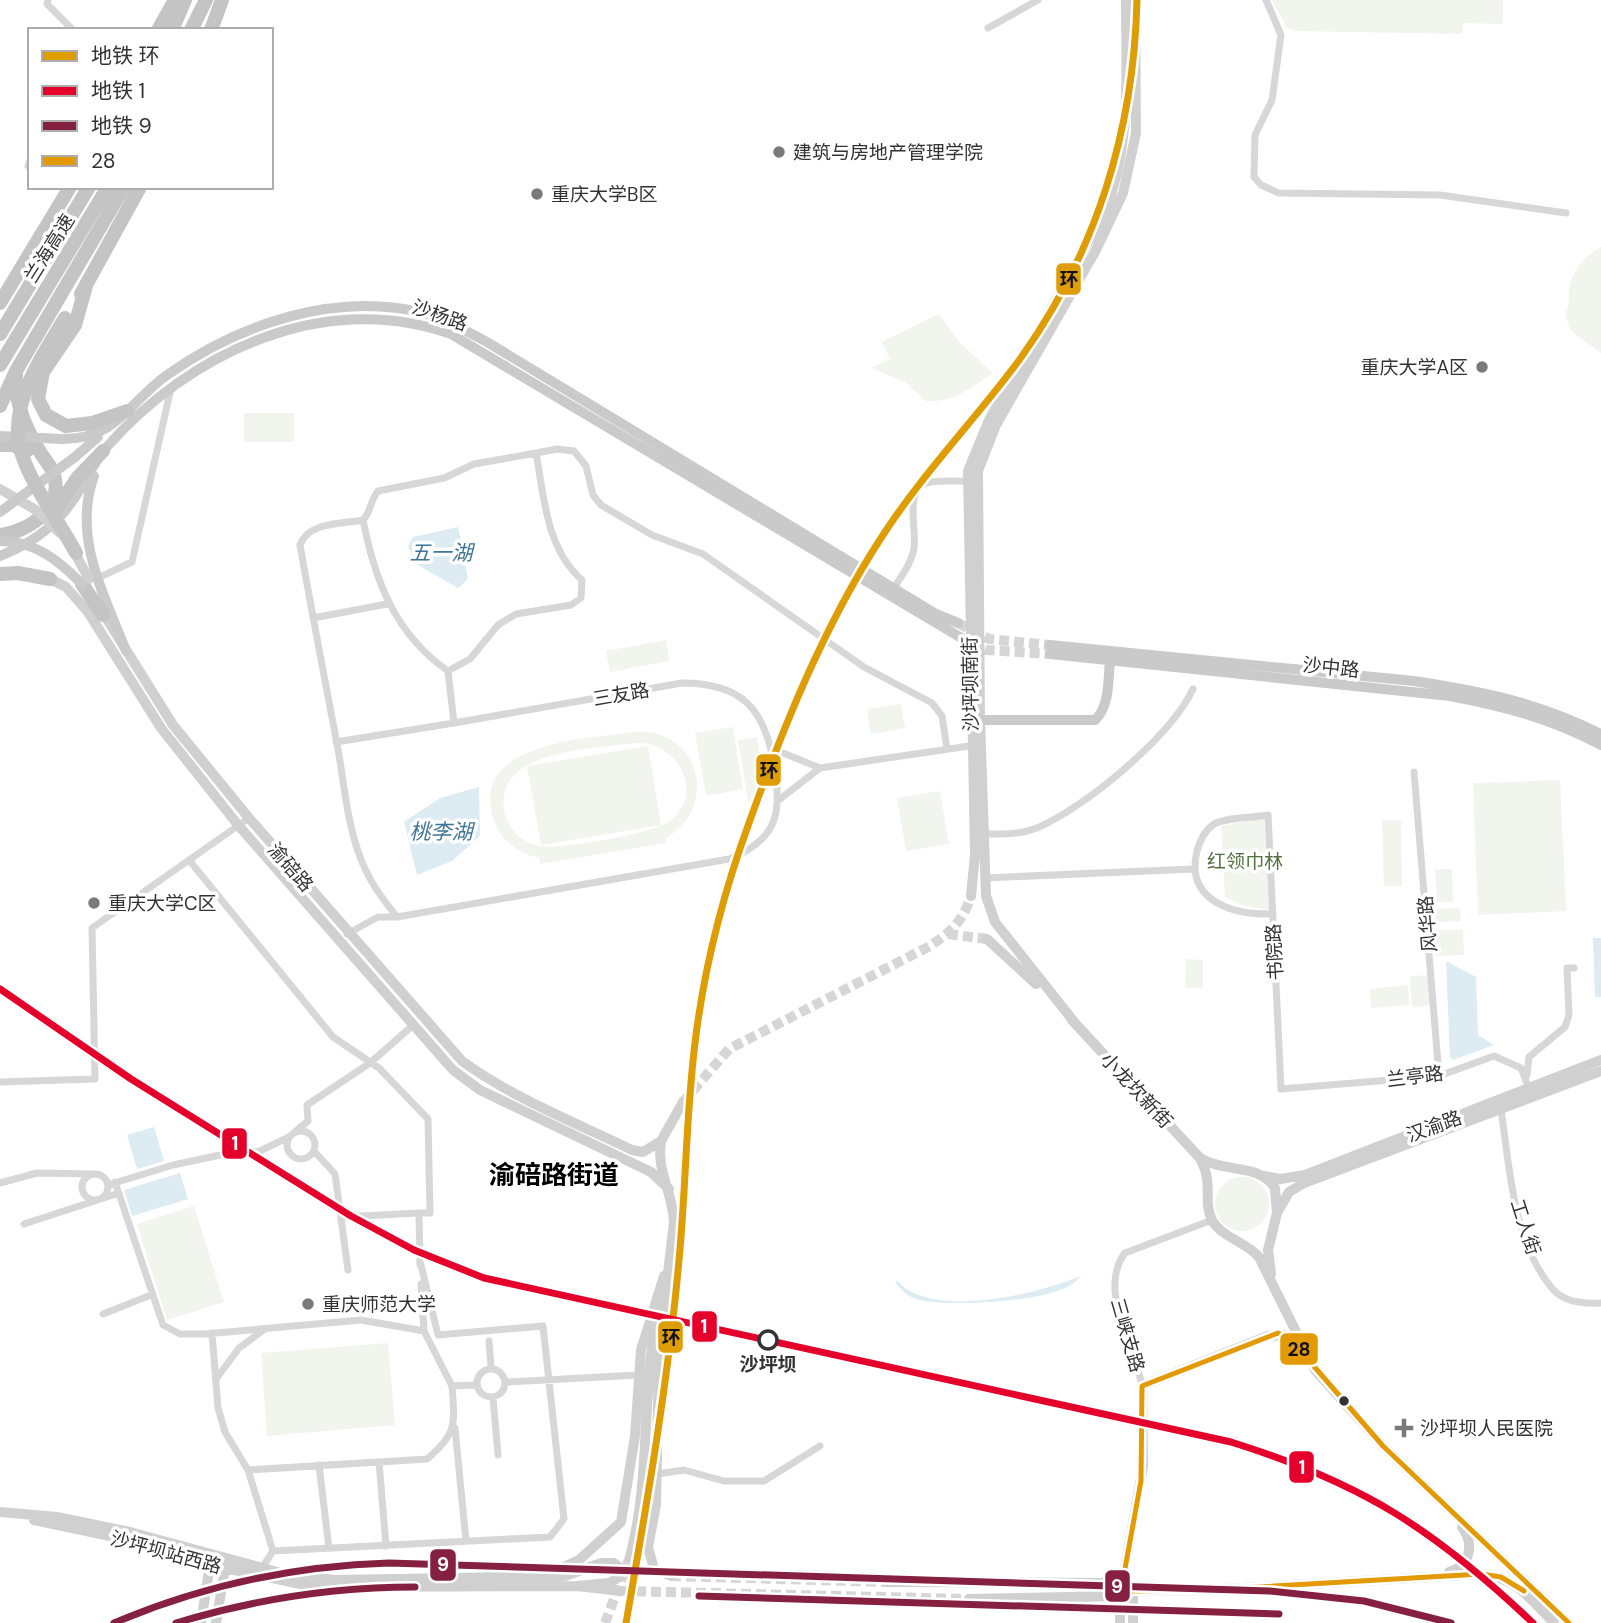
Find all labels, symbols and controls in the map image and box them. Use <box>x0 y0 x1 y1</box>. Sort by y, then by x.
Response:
legend <box>28 28 273 189</box>
text: 地铁 环 <box>91 42 160 70</box>
text: 地铁 1 <box>91 77 145 105</box>
text: 地铁 9 <box>91 112 152 140</box>
place label: 建筑与房地产管理学院 <box>793 140 983 165</box>
marker: 建筑与房地产管理学院 <box>771 144 787 160</box>
text: 28 <box>91 147 116 175</box>
place label: 重庆大学B区 <box>551 182 657 207</box>
marker: 重庆大学B区 <box>529 186 545 202</box>
street label: 兰海高速 <box>19 209 80 287</box>
line badge: 环 <box>1055 262 1082 296</box>
text: 环 <box>1059 267 1079 292</box>
street label: 沙杨路 <box>409 294 471 337</box>
place label: 重庆大学A区 <box>1360 355 1468 380</box>
marker: 重庆大学A区 <box>1474 359 1490 375</box>
water label: 五一湖 <box>410 539 475 567</box>
street label: 沙坪坝南街 <box>957 636 984 732</box>
street label: 沙中路 <box>1301 652 1361 683</box>
street label: 三友路 <box>591 677 651 712</box>
line badge: 环 <box>755 753 782 787</box>
text: 环 <box>759 758 779 783</box>
water label: 桃李湖 <box>410 818 475 846</box>
street label: 渝碚路 <box>262 838 319 897</box>
park label: 红领巾林 <box>1207 849 1283 874</box>
place label: 重庆大学C区 <box>108 891 217 916</box>
street label: 风华路 <box>1413 894 1442 953</box>
marker: 重庆大学C区 <box>86 895 102 911</box>
street label: 书院路 <box>1261 923 1288 981</box>
street label: 小龙坎新街 <box>1095 1047 1178 1134</box>
street label: 兰亭路 <box>1385 1061 1445 1092</box>
street label: 汉渝路 <box>1403 1105 1465 1148</box>
line badge: 1 <box>221 1127 248 1160</box>
text: 1 <box>232 1131 238 1156</box>
district label: 渝碚路街道 <box>489 1158 619 1192</box>
street label: 工人街 <box>1505 1196 1546 1258</box>
place label: 重庆师范大学 <box>322 1292 436 1317</box>
street label: 三峡支路 <box>1105 1295 1150 1375</box>
marker: 重庆师范大学 <box>300 1296 316 1312</box>
line badge: 1 <box>691 1310 718 1343</box>
text: 1 <box>701 1314 707 1339</box>
line badge: 环 <box>657 1320 684 1354</box>
text: 环 <box>661 1325 681 1350</box>
marker: 沙坪坝 <box>758 1330 778 1350</box>
line badge: 28 <box>1279 1332 1319 1366</box>
text: 28 <box>1288 1337 1310 1362</box>
place label: 沙坪坝 <box>739 1352 797 1377</box>
unlabelled marker <box>1337 1394 1351 1408</box>
place label: 沙坪坝人民医院 <box>1420 1416 1553 1441</box>
marker: 沙坪坝人民医院 <box>1394 1418 1414 1438</box>
line badge: 1 <box>1288 1450 1315 1484</box>
text: 1 <box>1299 1455 1305 1480</box>
street label: 沙坪坝站西路 <box>108 1526 224 1579</box>
line badge: 9 <box>429 1548 457 1582</box>
text: 9 <box>437 1552 449 1577</box>
line badge: 9 <box>1104 1569 1131 1603</box>
text: 9 <box>1111 1574 1123 1599</box>

